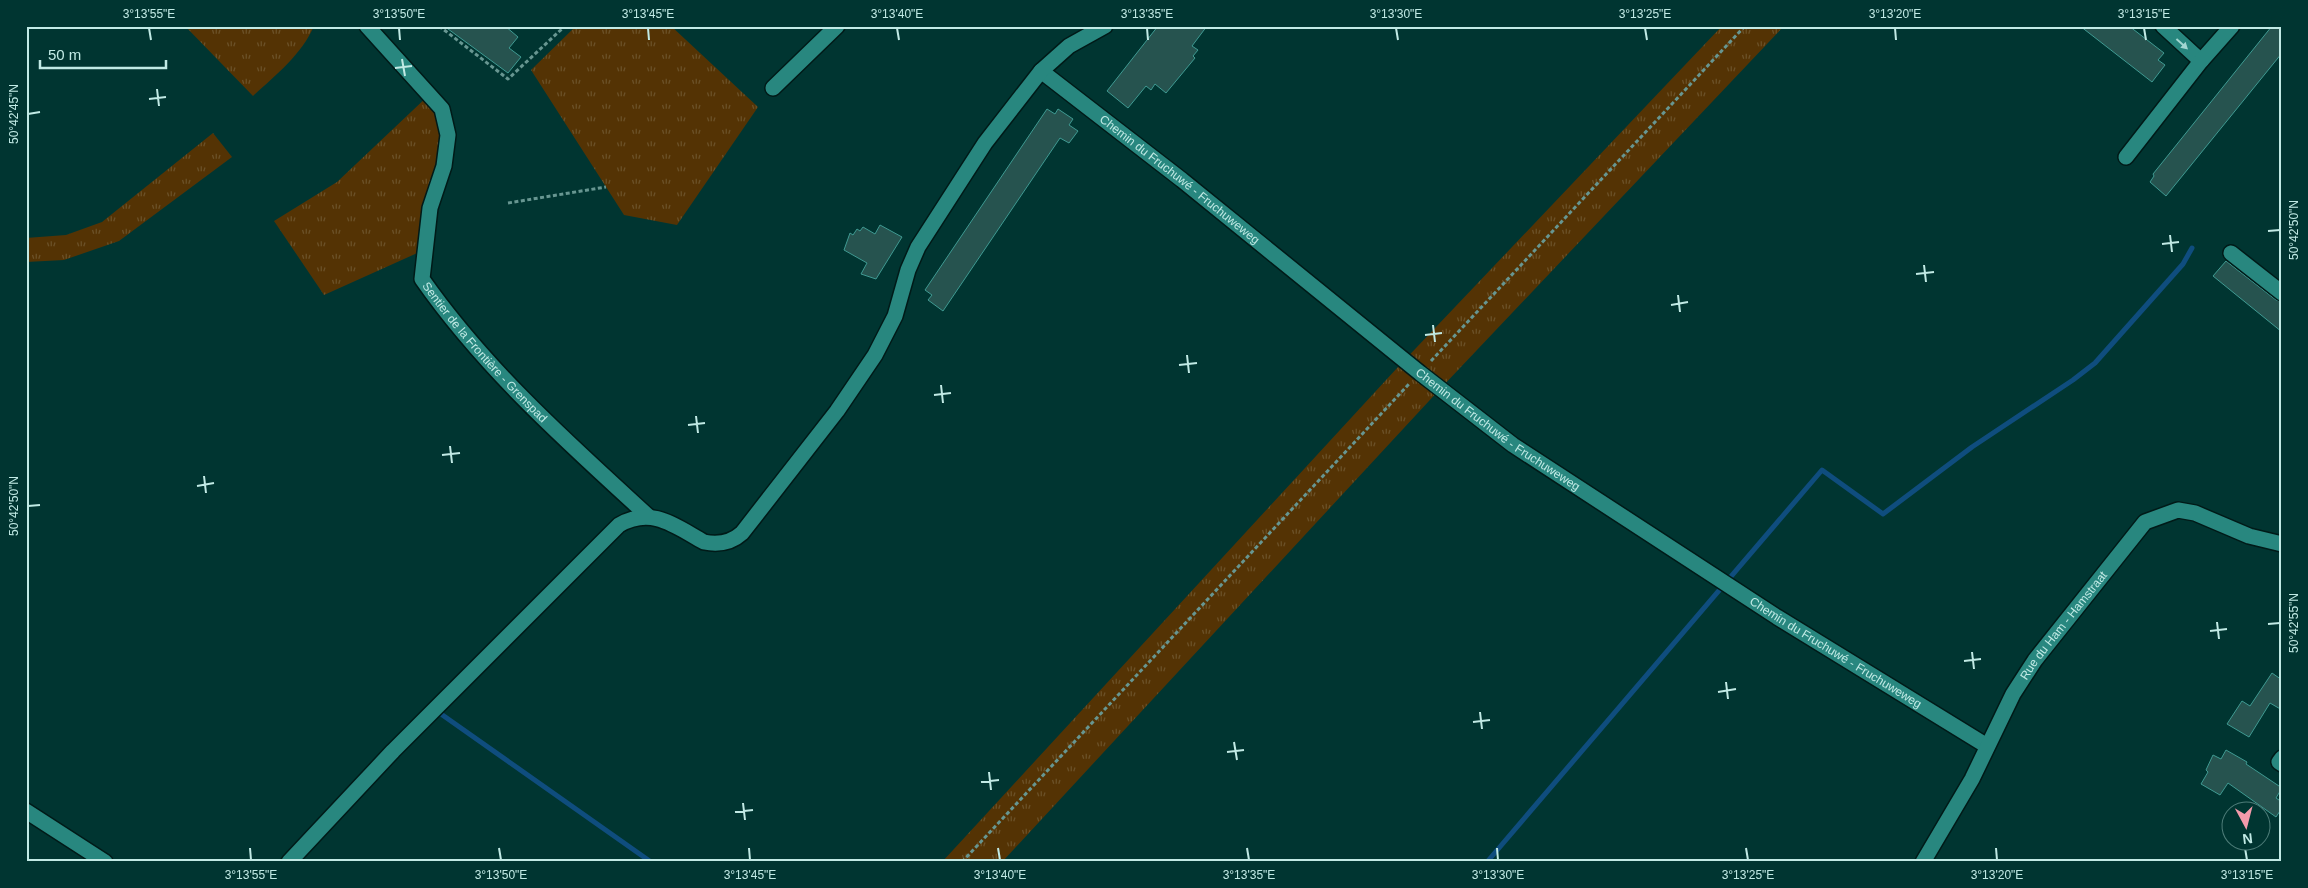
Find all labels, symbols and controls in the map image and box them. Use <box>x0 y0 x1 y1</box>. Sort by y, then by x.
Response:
text: 3°13'55"E <box>123 7 175 21</box>
text: 3°13'50"E <box>373 7 425 21</box>
text: 3°13'45"E <box>622 7 674 21</box>
text: 3°13'40"E <box>871 7 923 21</box>
text: 3°13'35"E <box>1121 7 1173 21</box>
text: 3°13'30"E <box>1370 7 1422 21</box>
text: 3°13'25"E <box>1619 7 1671 21</box>
text: 3°13'20"E <box>1869 7 1921 21</box>
text: 3°13'15"E <box>2118 7 2170 21</box>
scale bar <box>40 38 166 70</box>
one-way arrow <box>2176 38 2189 49</box>
text: 50 m <box>48 46 81 63</box>
text: 50°42'45"N <box>7 84 21 144</box>
street label: Chemin du Fruchuwé - Fruchuweweg <box>1097 112 1262 247</box>
text: 50°42'50"N <box>2287 200 2301 260</box>
street label: Sentier de la Frontière - Grenspad <box>419 279 550 425</box>
street label: Chemin du Fruchuwé - Fruchuweweg <box>1413 365 1583 494</box>
text: 50°42'50"N <box>7 476 21 536</box>
street label: Rue du Ham - Hamstraat <box>2017 568 2110 682</box>
text: 50°42'55"N <box>2287 593 2301 653</box>
street label: Chemin du Fruchuwé - Fruchuweweg <box>1747 594 1924 711</box>
north arrow <box>2220 800 2270 850</box>
text: N <box>2242 830 2254 847</box>
text: 3°13'55"E <box>225 868 277 882</box>
text: 3°13'50"E <box>475 868 527 882</box>
text: 3°13'45"E <box>724 868 776 882</box>
text: 3°13'40"E <box>974 868 1026 882</box>
text: 3°13'35"E <box>1223 868 1275 882</box>
text: 3°13'30"E <box>1472 868 1524 882</box>
text: 3°13'25"E <box>1722 868 1774 882</box>
text: 3°13'20"E <box>1971 868 2023 882</box>
text: 3°13'15"E <box>2221 868 2273 882</box>

